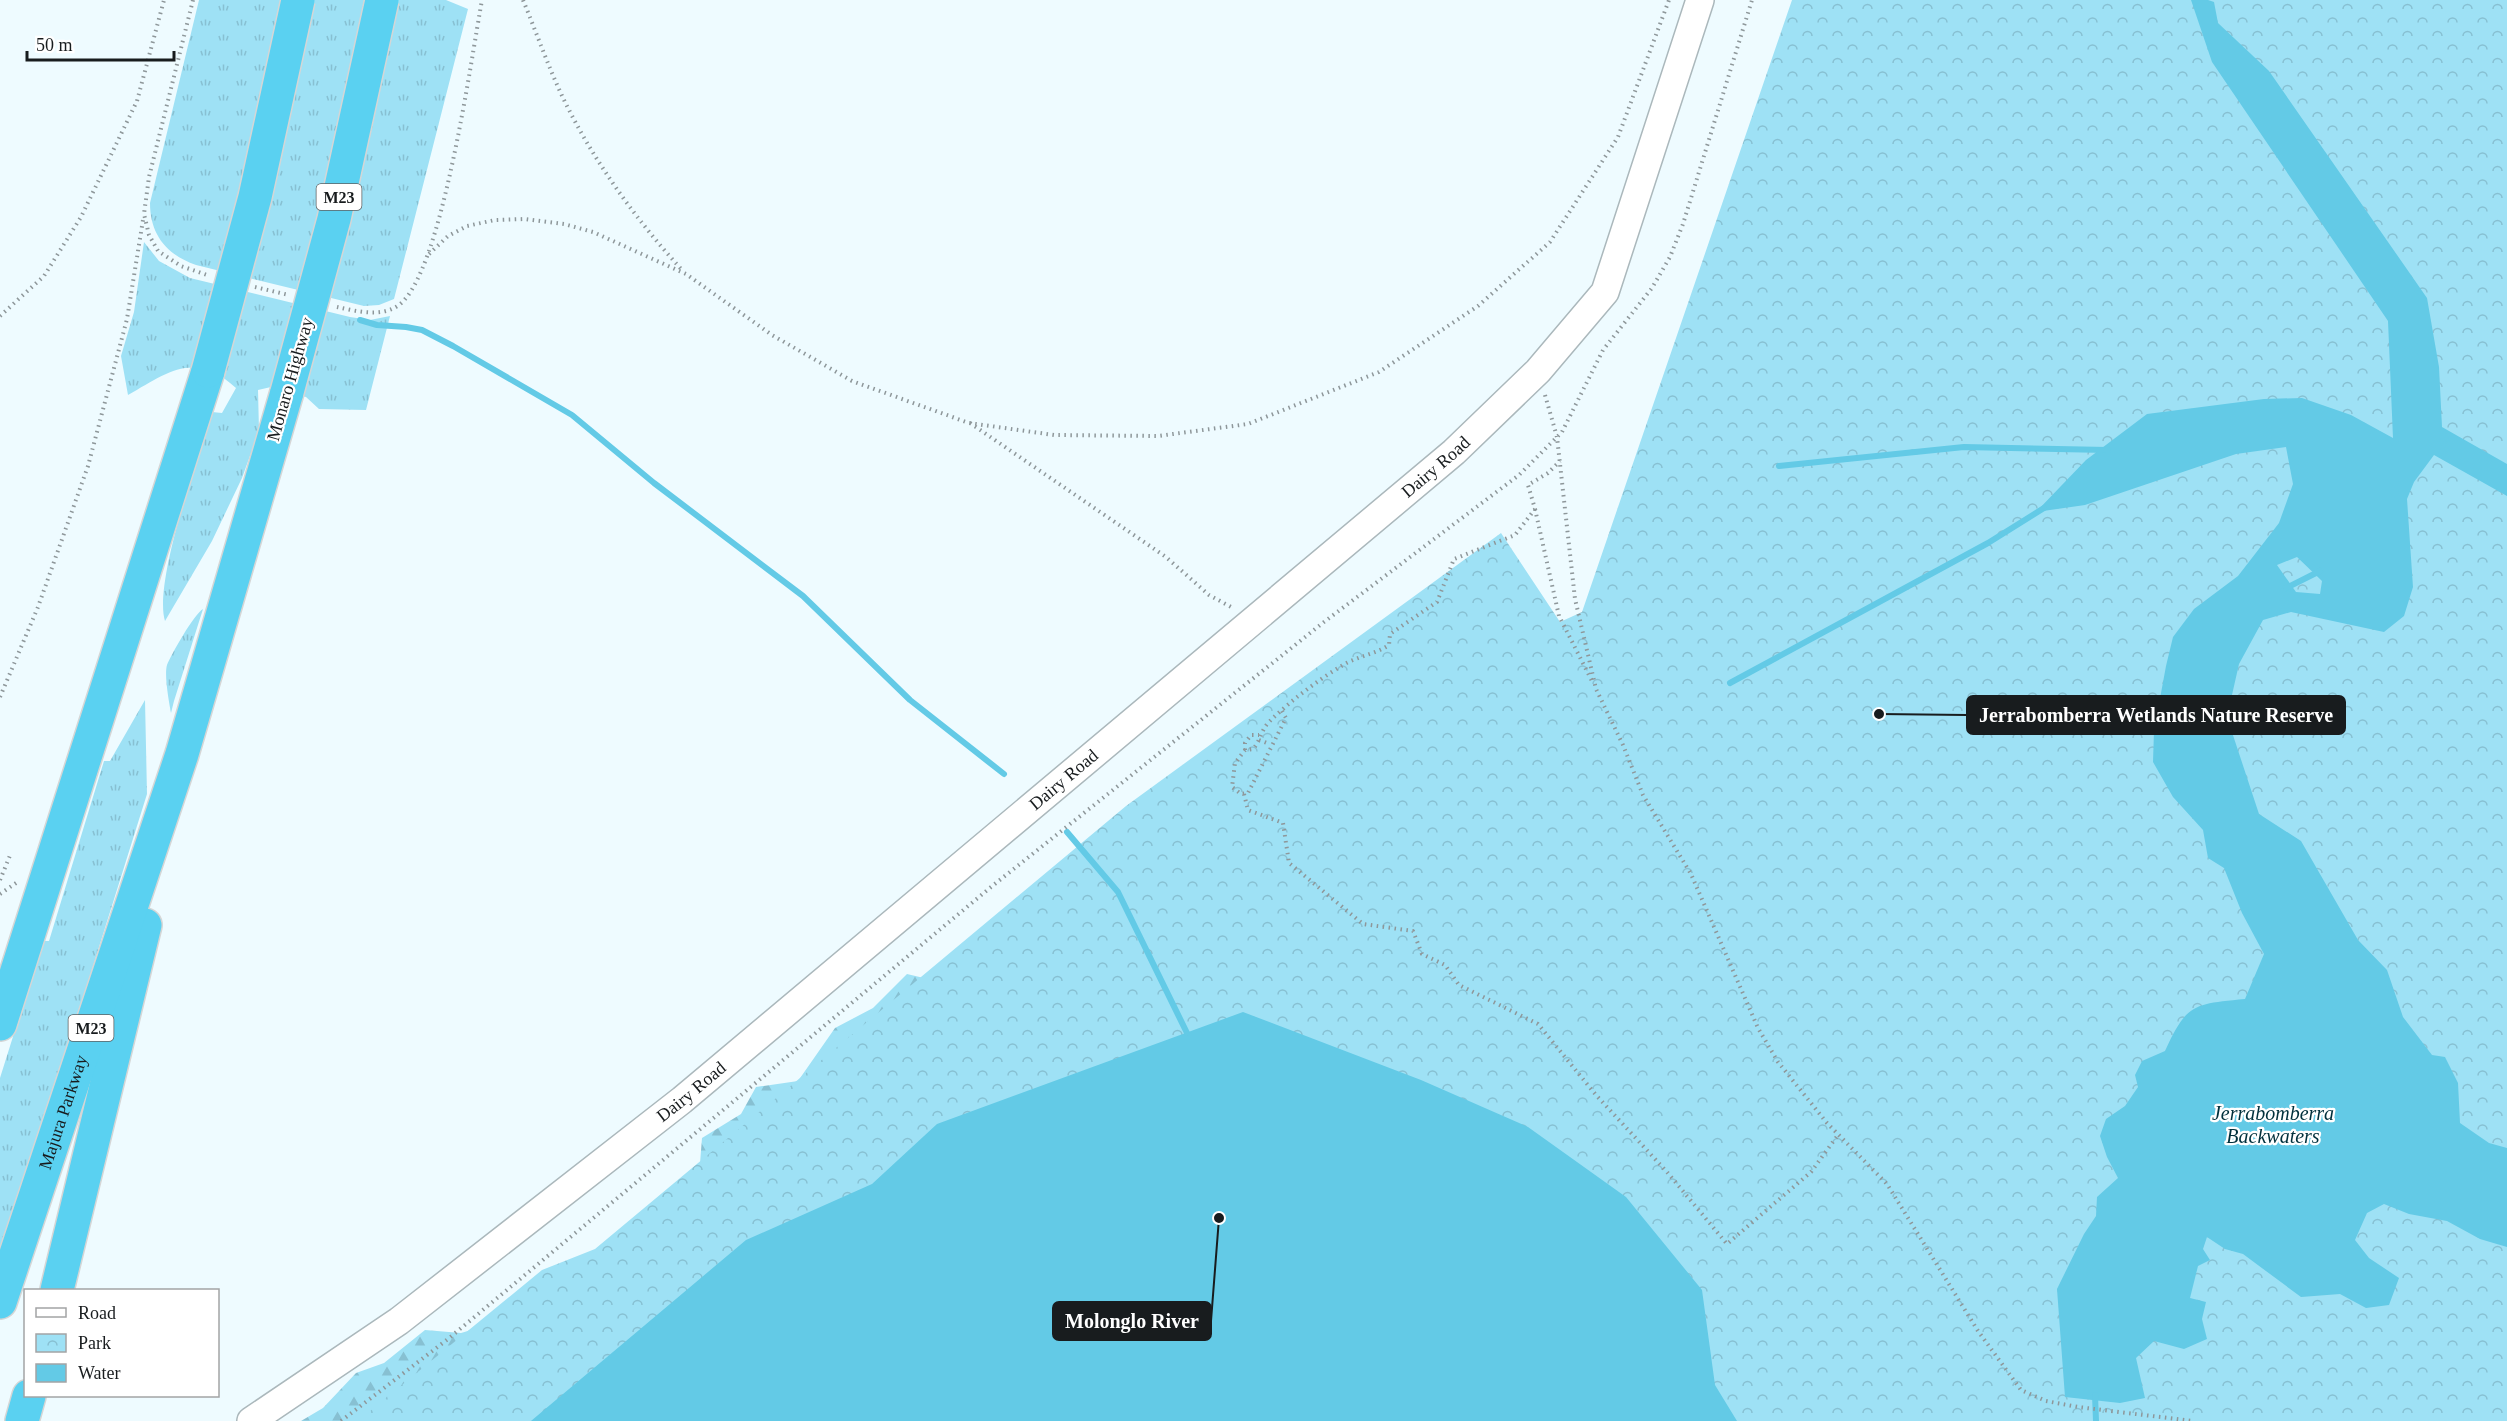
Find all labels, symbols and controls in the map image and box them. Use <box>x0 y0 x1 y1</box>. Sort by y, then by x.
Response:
scale bar <box>27 24 174 62</box>
text: 50 m <box>36 35 73 55</box>
road number: M23 <box>316 184 362 210</box>
street label: Monaro Highway <box>263 315 317 443</box>
street label: Dairy Road <box>1398 432 1474 502</box>
callout: Jerrabomberra Wetlands Nature Reserve <box>1967 696 2345 734</box>
text: Jerrabomberra Wetlands Nature Reserve <box>1979 704 2333 726</box>
street label: Dairy Road <box>1025 745 1102 814</box>
road number: M23 <box>68 1015 113 1041</box>
street label: Majura Parkway <box>35 1052 91 1172</box>
street label: Dairy Road <box>653 1058 730 1126</box>
water label: Jerrabomberra Backwaters <box>2212 1102 2334 1147</box>
legend <box>24 1289 219 1397</box>
callout: Molonglo River <box>1053 1302 1211 1340</box>
text: Road <box>78 1303 116 1323</box>
text: Molonglo River <box>1065 1310 1199 1333</box>
text: Park <box>78 1333 111 1353</box>
text: Water <box>78 1363 121 1383</box>

